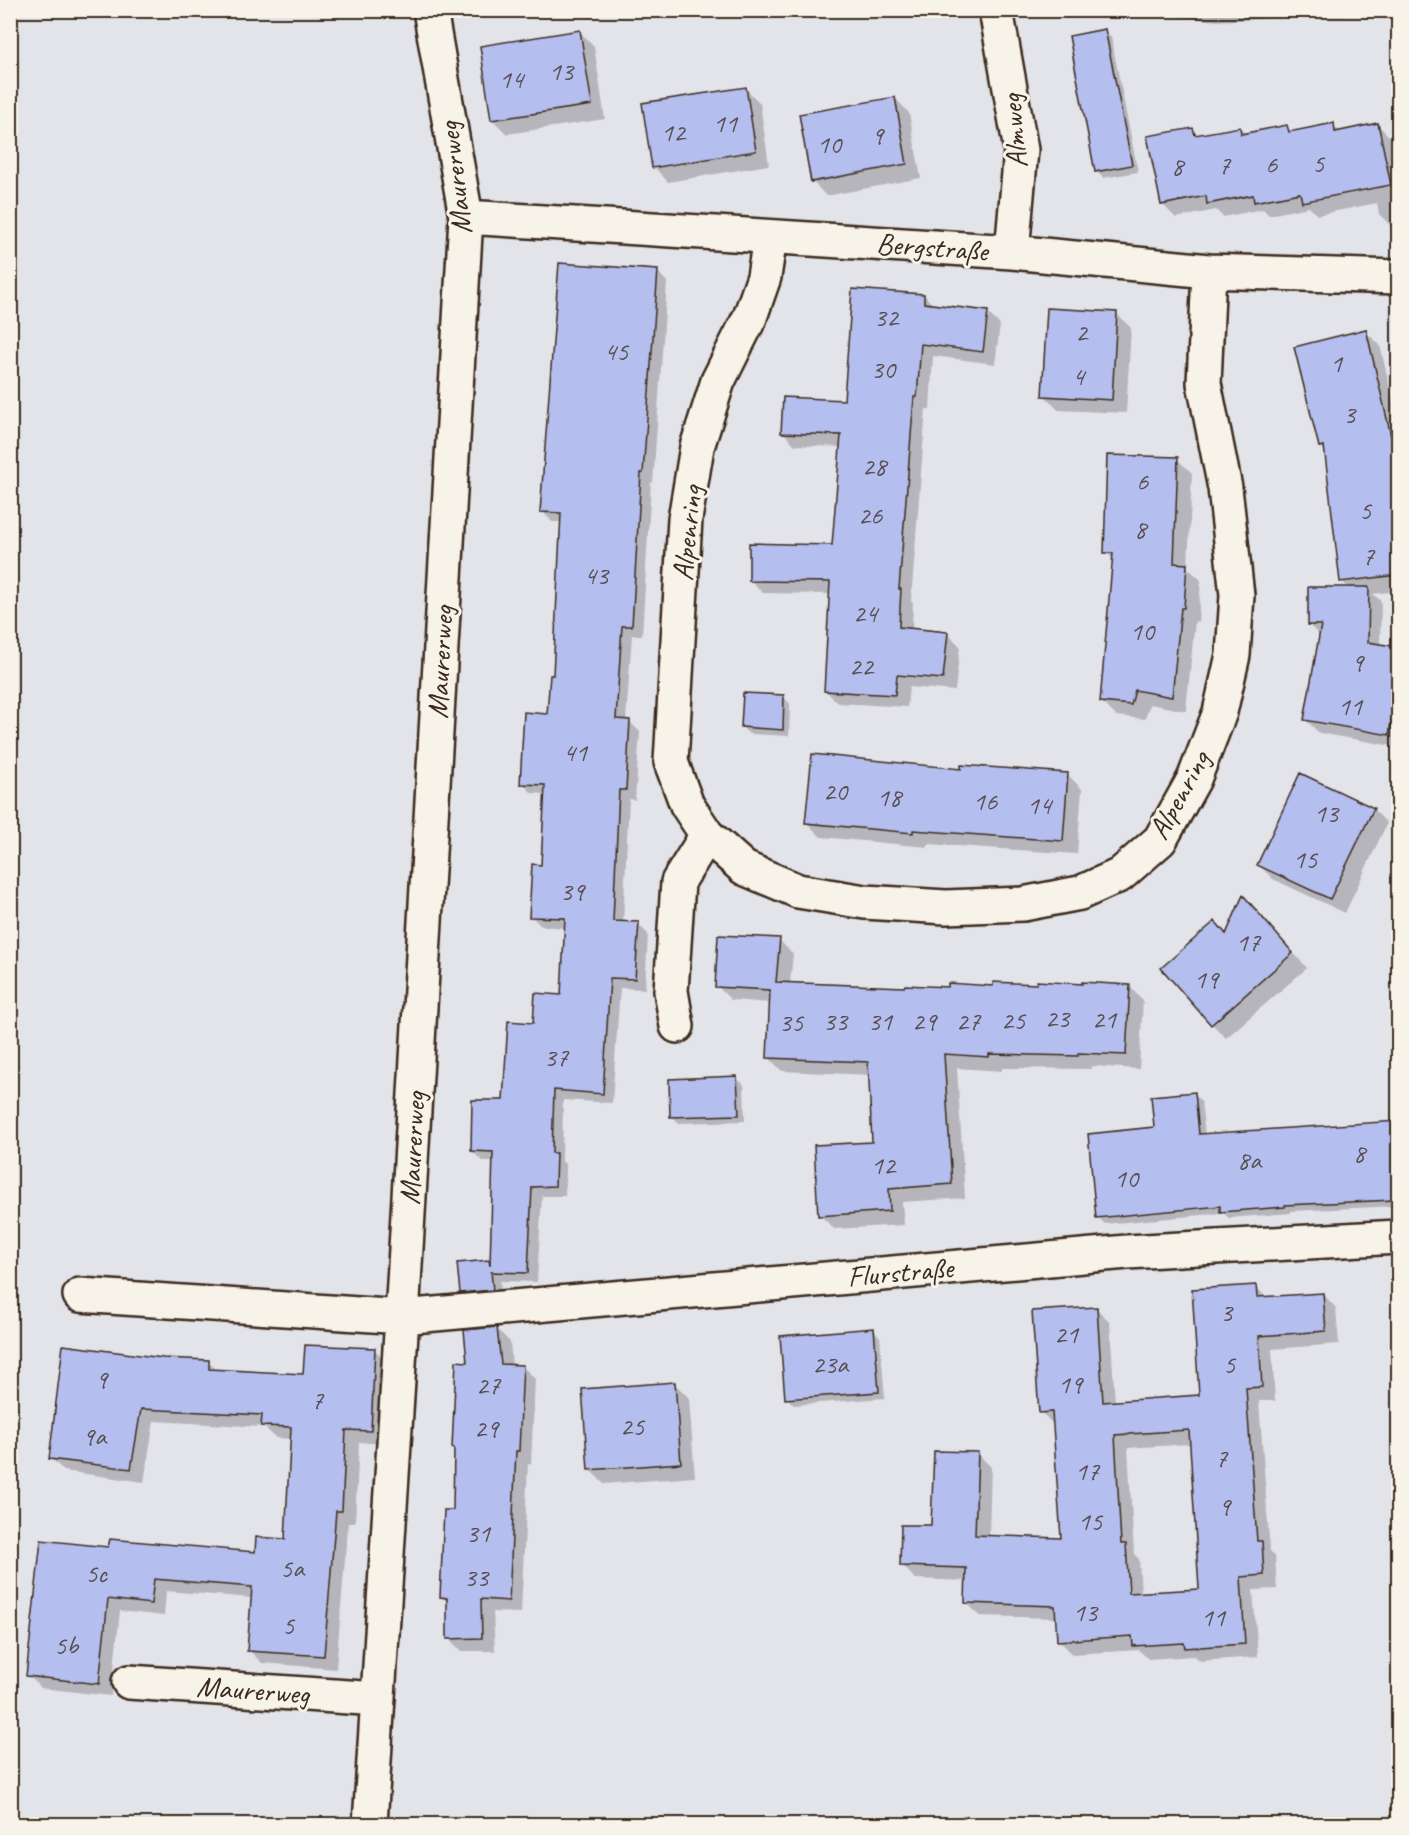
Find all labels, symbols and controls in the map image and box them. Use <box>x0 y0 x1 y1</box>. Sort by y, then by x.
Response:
house number: 13 <box>549 54 575 88</box>
house number: 14 <box>499 62 526 96</box>
street label: Almweg <box>992 91 1036 170</box>
house number: 11 <box>713 106 739 140</box>
house number: 12 <box>661 115 687 149</box>
street label: Maurerweg <box>429 118 481 236</box>
house number: 9 <box>871 118 885 152</box>
house number: 10 <box>817 127 843 161</box>
house number: 5 <box>1312 146 1326 180</box>
house number: 6 <box>1265 147 1278 181</box>
house number: 7 <box>1218 148 1232 182</box>
house number: 8 <box>1171 149 1186 183</box>
street label: Bergstraße <box>875 224 991 270</box>
house number: 32 <box>874 300 900 334</box>
house number: 2 <box>1075 315 1089 349</box>
house number: 45 <box>604 334 630 368</box>
house number: 1 <box>1330 346 1344 380</box>
house number: 30 <box>871 352 897 386</box>
house number: 4 <box>1072 359 1087 393</box>
house number: 3 <box>1343 397 1357 431</box>
house number: 28 <box>862 449 889 483</box>
house number: 6 <box>1136 464 1149 498</box>
street label: Alpenring <box>663 481 711 582</box>
house number: 5 <box>1359 493 1373 527</box>
house number: 26 <box>858 498 883 532</box>
house number: 8 <box>1134 512 1149 546</box>
house number: 7 <box>1362 539 1376 573</box>
house number: 43 <box>584 558 610 592</box>
house number: 24 <box>853 596 880 630</box>
street label: Maurerweg <box>418 603 462 719</box>
house number: 10 <box>1130 614 1156 648</box>
house number: 9 <box>1351 645 1365 679</box>
house number: 22 <box>849 649 875 683</box>
house number: 11 <box>1338 689 1364 723</box>
house number: 41 <box>563 735 589 769</box>
street label: Alpenring <box>1139 742 1220 846</box>
house number: 20 <box>823 774 849 808</box>
house number: 18 <box>877 780 904 814</box>
house number: 16 <box>973 784 998 818</box>
house number: 14 <box>1027 788 1054 822</box>
house number: 13 <box>1314 796 1340 830</box>
house number: 15 <box>1293 842 1319 876</box>
house number: 39 <box>560 874 586 908</box>
house number: 17 <box>1236 925 1262 959</box>
house number: 19 <box>1194 962 1220 996</box>
house number: 23 <box>1045 1001 1071 1035</box>
house number: 21 <box>1092 1002 1118 1036</box>
house number: 25 <box>1001 1003 1027 1037</box>
house number: 33 <box>823 1004 849 1038</box>
house number: 31 <box>868 1004 894 1038</box>
house number: 29 <box>912 1004 938 1038</box>
house number: 27 <box>956 1004 982 1038</box>
house number: 35 <box>779 1005 805 1039</box>
house number: 37 <box>544 1040 570 1074</box>
street label: Maurerweg <box>390 1089 434 1205</box>
house number: 8 <box>1353 1136 1368 1170</box>
house number: 8a <box>1237 1143 1263 1177</box>
house number: 12 <box>871 1148 897 1182</box>
house number: 10 <box>1114 1161 1140 1195</box>
street label: Flurstraße <box>846 1248 957 1296</box>
house number: 3 <box>1220 1295 1234 1329</box>
house number: 21 <box>1054 1317 1080 1351</box>
house number: 23a <box>812 1347 850 1381</box>
house number: 5 <box>1223 1347 1237 1381</box>
house number: 9 <box>95 1362 109 1396</box>
house number: 19 <box>1058 1367 1084 1401</box>
house number: 27 <box>476 1368 502 1402</box>
house number: 7 <box>311 1383 325 1417</box>
house number: 25 <box>620 1409 646 1443</box>
house number: 29 <box>474 1411 500 1445</box>
house number: 9a <box>82 1419 108 1453</box>
house number: 7 <box>1215 1441 1229 1475</box>
house number: 17 <box>1075 1454 1101 1488</box>
house number: 9 <box>1218 1489 1232 1523</box>
house number: 15 <box>1078 1504 1104 1538</box>
house number: 31 <box>466 1516 492 1550</box>
house number: 5a <box>280 1551 306 1585</box>
house number: 5c <box>85 1556 108 1590</box>
house number: 33 <box>464 1560 490 1594</box>
house number: 13 <box>1073 1595 1099 1629</box>
house number: 11 <box>1201 1600 1227 1634</box>
house number: 5 <box>282 1608 296 1642</box>
house number: 5b <box>54 1628 79 1662</box>
street label: Maurerweg <box>195 1667 312 1713</box>

